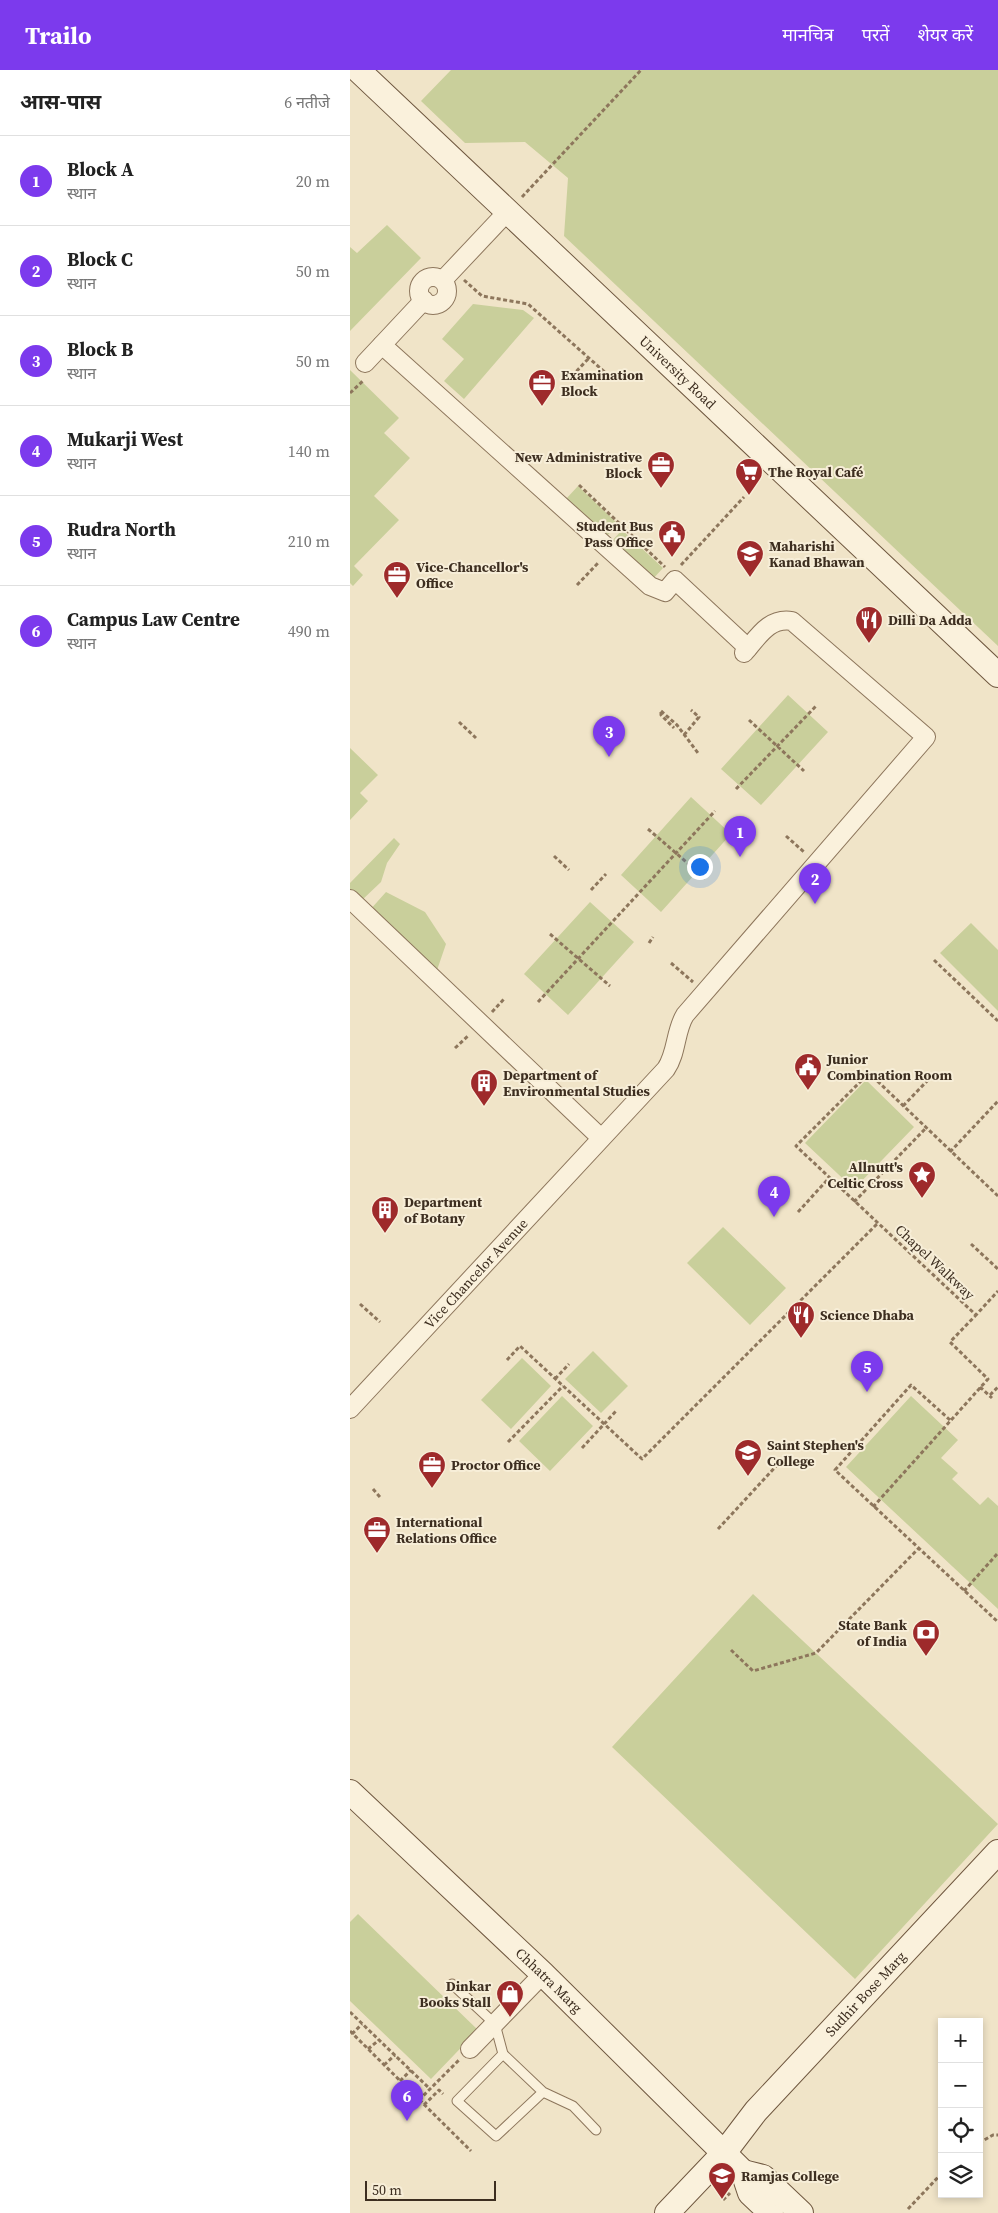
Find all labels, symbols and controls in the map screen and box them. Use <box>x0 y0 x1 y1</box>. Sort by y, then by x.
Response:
text: Trailo <box>25 19 92 52</box>
text: मानचित्र <box>782 22 834 47</box>
text: परतें <box>862 22 890 47</box>
text: शेयर करें <box>918 22 973 47</box>
text: आस-पास <box>20 87 101 116</box>
text: 6 नतीजे <box>284 91 330 113</box>
text: Block A <box>67 156 134 182</box>
text: 1 <box>32 170 40 192</box>
text: 20 m <box>296 170 330 192</box>
text: स्थान <box>67 182 96 204</box>
text: Block C <box>67 246 133 272</box>
text: 2 <box>32 260 40 282</box>
text: 50 m <box>296 260 330 282</box>
text: स्थान <box>67 272 96 294</box>
street label: University Road <box>635 331 721 414</box>
text: Block B <box>67 336 133 362</box>
text: 3 <box>32 350 40 372</box>
text: 50 m <box>296 350 330 372</box>
text: स्थान <box>67 362 96 384</box>
place label: Examination Block <box>561 365 644 401</box>
office icon: Examination Block <box>527 368 557 407</box>
text: Mukarji West <box>67 426 183 452</box>
text: 4 <box>32 440 40 462</box>
text: 140 m <box>288 440 330 462</box>
place label: New Administrative Block <box>515 447 643 483</box>
office icon: New Administrative Block <box>646 450 676 489</box>
text: स्थान <box>67 452 96 474</box>
supermarket icon: The Royal Café <box>734 457 764 496</box>
place label: The Royal Café <box>768 462 863 482</box>
text: Rudra North <box>67 516 176 542</box>
place label: Student Bus Pass Office <box>576 516 654 552</box>
public building icon: Student Bus Pass Office <box>657 519 687 558</box>
text: 5 <box>32 530 40 552</box>
text: 210 m <box>288 530 330 552</box>
place label: Maharishi Kanad Bhawan <box>769 536 865 572</box>
school or university icon: Maharishi Kanad Bhawan <box>735 539 765 578</box>
text: स्थान <box>67 542 96 564</box>
place label: Vice-Chancellor's Office <box>416 557 529 593</box>
office icon: Vice-Chancellor's Office <box>382 560 412 599</box>
restaurant icon: Dilli Da Adda <box>854 605 884 644</box>
text: Campus Law Centre <box>67 606 240 632</box>
place label: Dilli Da Adda <box>888 610 973 630</box>
text: 6 <box>32 620 40 642</box>
text: 490 m <box>288 620 330 642</box>
text: स्थान <box>67 632 96 654</box>
pin: 3 <box>593 716 625 757</box>
pin: 1 <box>724 816 756 857</box>
your location <box>687 854 713 880</box>
pin: 2 <box>799 863 831 904</box>
place label: Junior Combination Room <box>826 1049 952 1085</box>
public building icon: Junior Combination Room <box>793 1052 823 1091</box>
place label: Department of Environmental Studies <box>503 1065 650 1101</box>
building icon: Department of Environmental Studies <box>469 1068 499 1107</box>
place label: Allnutt's Celtic Cross <box>827 1157 904 1193</box>
place icon: Allnutt's Celtic Cross <box>907 1160 937 1199</box>
pin: 4 <box>758 1176 790 1217</box>
place label: Department of Botany <box>404 1192 483 1228</box>
building icon: Department of Botany <box>370 1195 400 1234</box>
street label: Vice Chancelor Avenue <box>420 1214 532 1333</box>
street label: Chapel Walkway <box>891 1220 980 1305</box>
restaurant icon: Science Dhaba <box>786 1300 816 1339</box>
place label: Science Dhaba <box>820 1305 915 1325</box>
pin: 5 <box>851 1351 883 1392</box>
place label: Saint Stephen's College <box>767 1435 864 1471</box>
school or university icon: Saint Stephen's College <box>733 1438 763 1477</box>
office icon: Proctor Office <box>417 1450 447 1489</box>
place label: Proctor Office <box>451 1455 541 1475</box>
place label: International Relations Office <box>396 1512 497 1548</box>
office icon: International Relations Office <box>362 1515 392 1554</box>
place label: State Bank of India <box>838 1615 908 1651</box>
bank icon: State Bank of India <box>911 1618 941 1657</box>
street label: Chhatra Marg <box>511 1943 587 2018</box>
street label: Sudhir Bose Marg <box>821 1947 910 2041</box>
place label: Dinkar Books Stall <box>419 1976 491 2012</box>
shop icon: Dinkar Books Stall <box>495 1979 525 2018</box>
map controls <box>938 2018 983 2198</box>
button: + <box>938 2018 983 2063</box>
button: − <box>938 2063 983 2108</box>
pin: 6 <box>391 2080 423 2121</box>
button: locate <box>938 2108 983 2153</box>
button: layers <box>938 2153 983 2198</box>
school or university icon: Ramjas College <box>707 2161 737 2200</box>
place label: Ramjas College <box>741 2166 839 2186</box>
scale bar <box>365 2178 496 2201</box>
text: 50 m <box>372 2180 402 2200</box>

